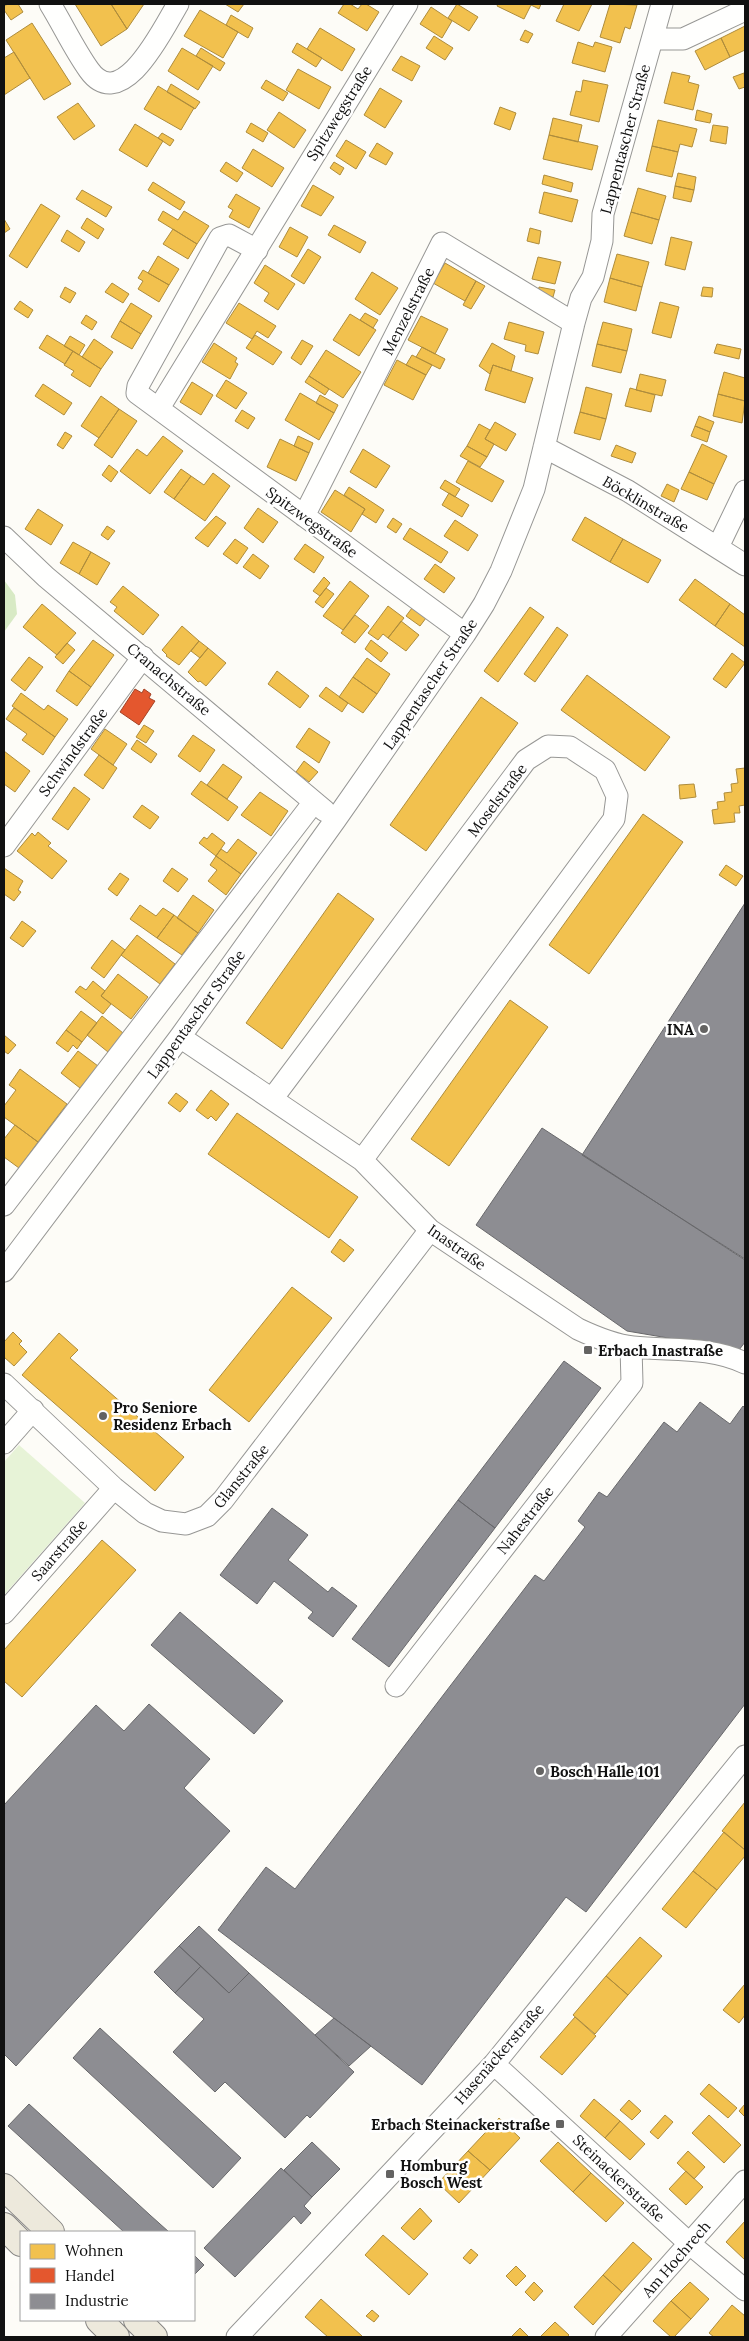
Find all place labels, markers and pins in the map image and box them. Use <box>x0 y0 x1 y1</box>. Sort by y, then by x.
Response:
place label: INA <box>667 1020 694 1039</box>
marker: INA <box>698 1023 710 1035</box>
place label: Erbach Inastraße <box>598 1341 723 1360</box>
marker: Erbach Inastraße <box>582 1344 594 1356</box>
place label: Pro Seniore Residenz Erbach <box>113 1398 232 1434</box>
marker: Pro Seniore Residenz Erbach <box>97 1410 109 1422</box>
place label: Bosch Halle 101 <box>550 1762 660 1781</box>
marker: Bosch Halle 101 <box>534 1765 546 1777</box>
place label: Erbach Steinackerstraße <box>371 2115 550 2134</box>
marker: Erbach Steinackerstraße <box>554 2118 566 2130</box>
place label: Homburg Bosch West <box>400 2156 483 2192</box>
marker: Homburg Bosch West <box>384 2168 396 2180</box>

